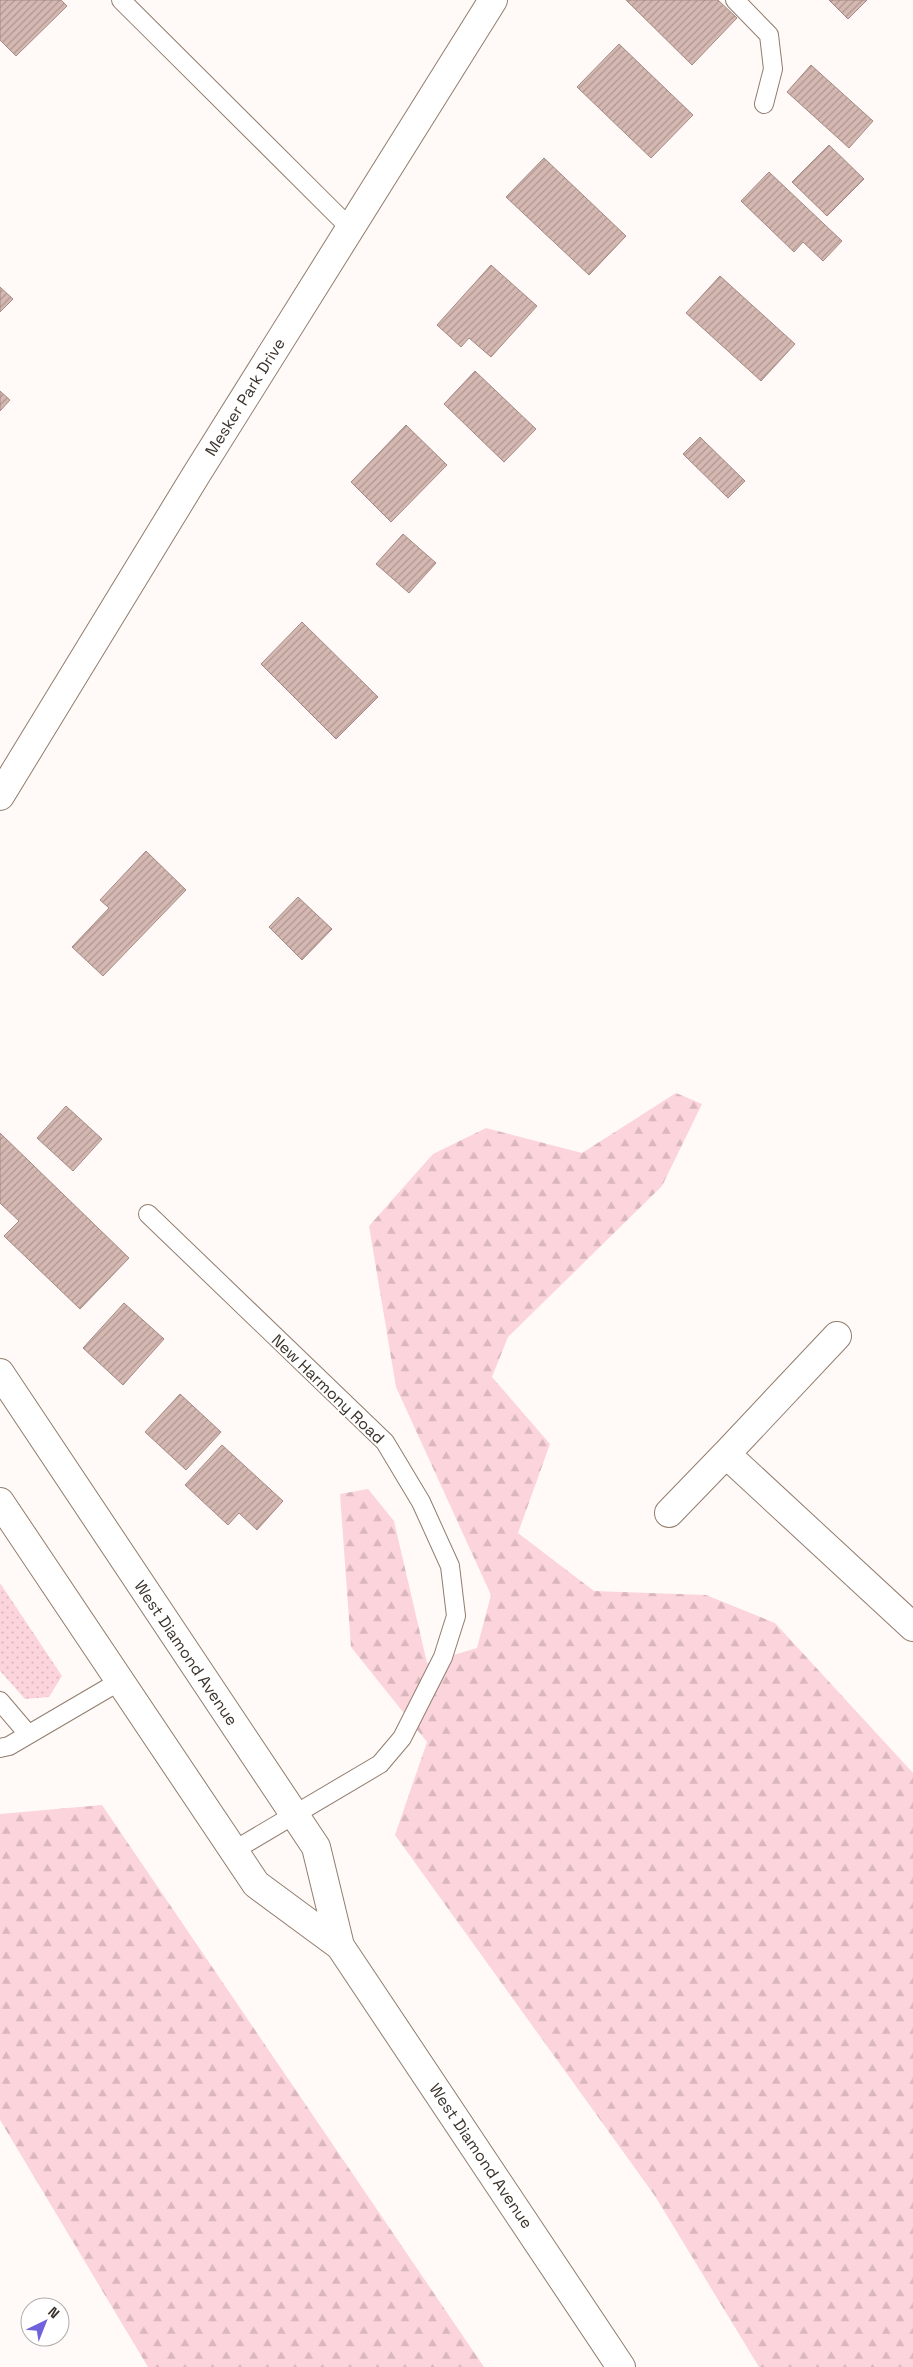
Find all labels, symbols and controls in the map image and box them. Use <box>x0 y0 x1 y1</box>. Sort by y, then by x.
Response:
street label: Mesker Park Drive <box>200 334 290 460</box>
street label: New Harmony Road <box>267 1330 389 1448</box>
street label: West Diamond Avenue <box>130 1576 242 1730</box>
street label: West Diamond Avenue <box>425 2079 537 2233</box>
north arrow <box>20 2297 70 2347</box>
text: N <box>44 2303 63 2322</box>

